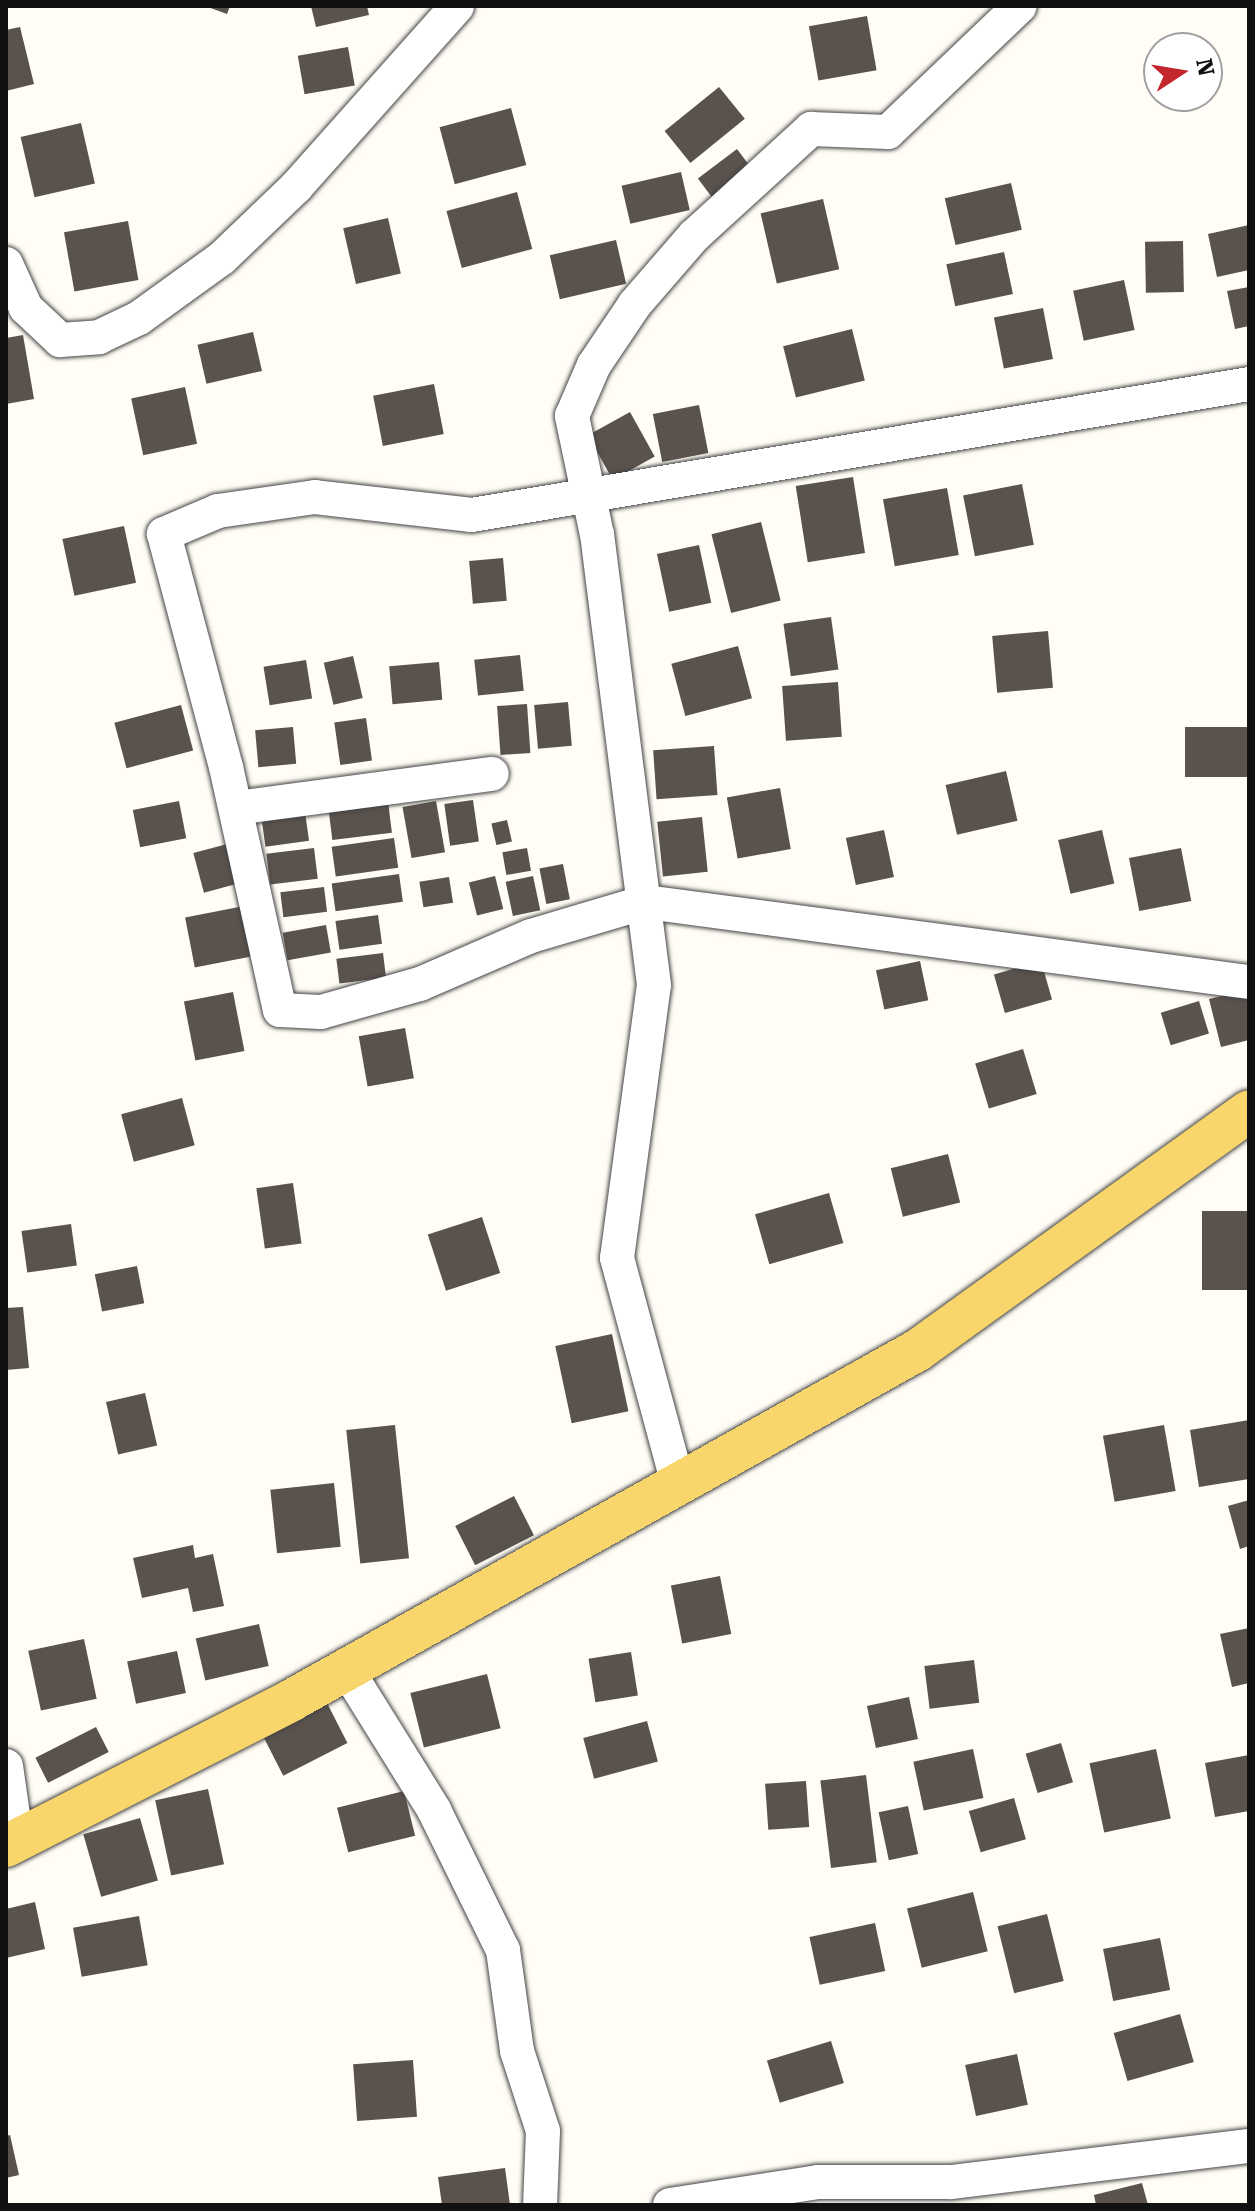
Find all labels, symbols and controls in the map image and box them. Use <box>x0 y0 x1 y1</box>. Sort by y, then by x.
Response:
north arrow <box>1143 32 1223 112</box>
text: N <box>1191 56 1219 78</box>

